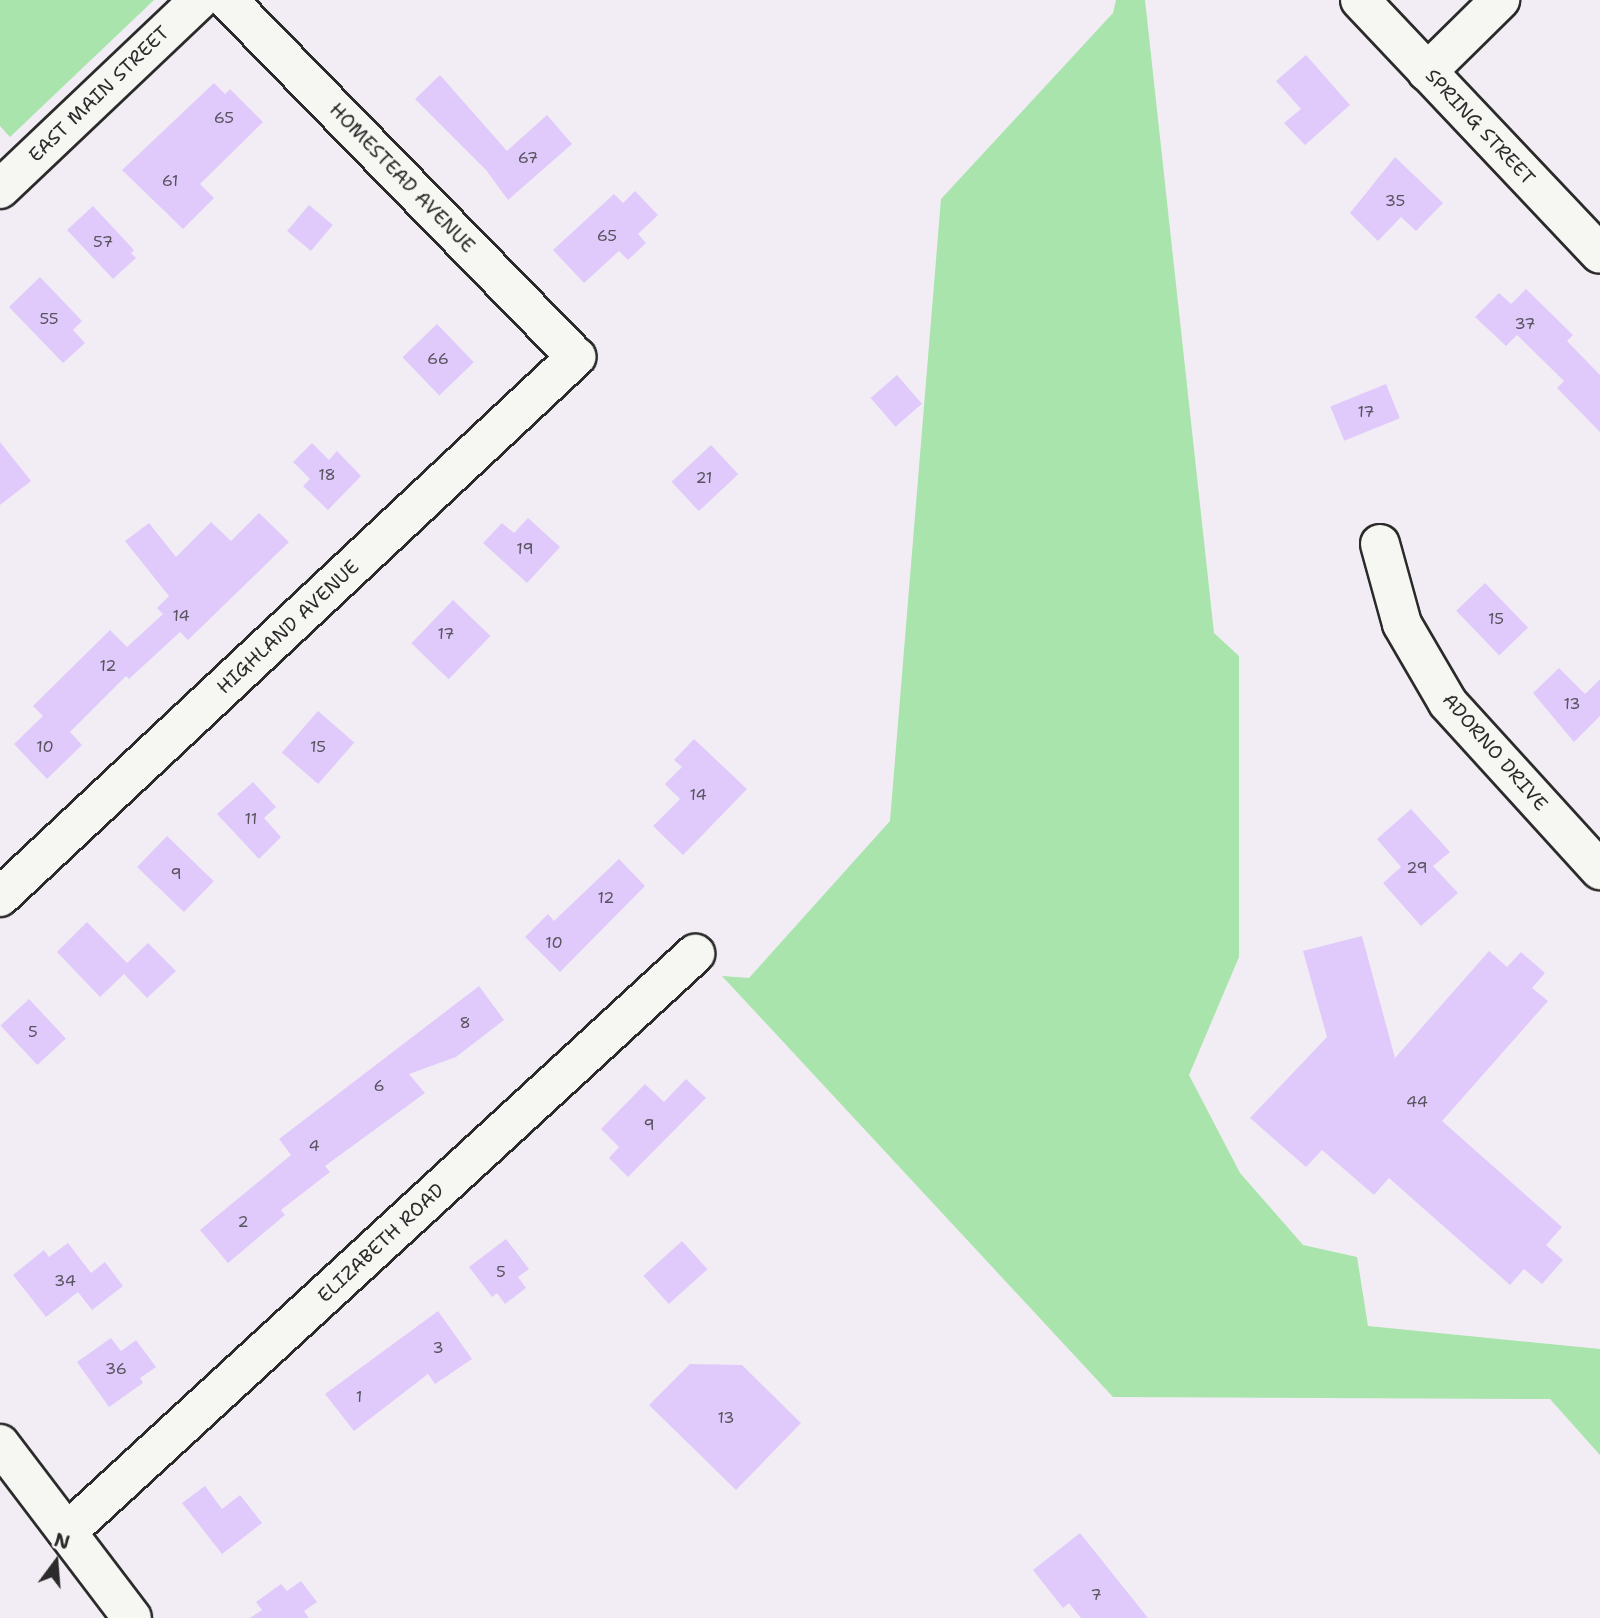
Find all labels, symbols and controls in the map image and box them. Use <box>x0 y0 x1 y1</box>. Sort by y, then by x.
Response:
street label: EAST MAIN STREET <box>24 21 174 167</box>
street label: SPRING STREET <box>1421 64 1539 190</box>
street label: HOMESTEAD AVENUE <box>325 98 479 258</box>
house number: 65 <box>214 108 234 128</box>
house number: 67 <box>518 148 538 168</box>
house number: 61 <box>162 171 178 191</box>
house number: 35 <box>1385 191 1405 211</box>
house number: 65 <box>597 226 617 246</box>
house number: 57 <box>93 232 113 252</box>
house number: 55 <box>39 309 59 329</box>
house number: 37 <box>1514 314 1536 334</box>
house number: 66 <box>427 349 449 369</box>
house number: 17 <box>1357 402 1375 422</box>
house number: 18 <box>318 465 336 485</box>
house number: 21 <box>695 468 713 488</box>
house number: 19 <box>516 539 534 559</box>
street label: HIGHLAND AVENUE <box>212 555 364 699</box>
house number: 14 <box>172 606 190 626</box>
house number: 15 <box>1488 609 1504 629</box>
house number: 17 <box>437 624 455 644</box>
house number: 12 <box>99 656 117 676</box>
street label: ADORNO DRIVE <box>1438 688 1552 816</box>
house number: 13 <box>1563 694 1581 714</box>
house number: 10 <box>36 737 54 757</box>
house number: 15 <box>310 737 326 757</box>
house number: 14 <box>689 785 707 805</box>
house number: 11 <box>245 809 257 829</box>
house number: 29 <box>1406 858 1428 878</box>
house number: 9 <box>170 864 182 884</box>
house number: 12 <box>597 888 615 908</box>
house number: 10 <box>545 933 563 953</box>
house number: 8 <box>459 1013 471 1033</box>
house number: 5 <box>28 1022 38 1042</box>
house number: 6 <box>373 1076 385 1096</box>
house number: 44 <box>1406 1092 1428 1112</box>
house number: 9 <box>643 1115 655 1135</box>
house number: 4 <box>308 1136 320 1156</box>
street label: ELIZABETH ROAD <box>313 1179 449 1307</box>
house number: 2 <box>237 1212 249 1232</box>
house number: 5 <box>496 1262 506 1282</box>
house number: 34 <box>54 1271 76 1291</box>
house number: 3 <box>432 1338 444 1358</box>
house number: 36 <box>105 1359 127 1379</box>
house number: 1 <box>356 1387 362 1407</box>
house number: 13 <box>717 1408 735 1428</box>
north arrow <box>21 1527 91 1597</box>
text: N <box>51 1527 73 1555</box>
house number: 7 <box>1090 1585 1102 1605</box>

